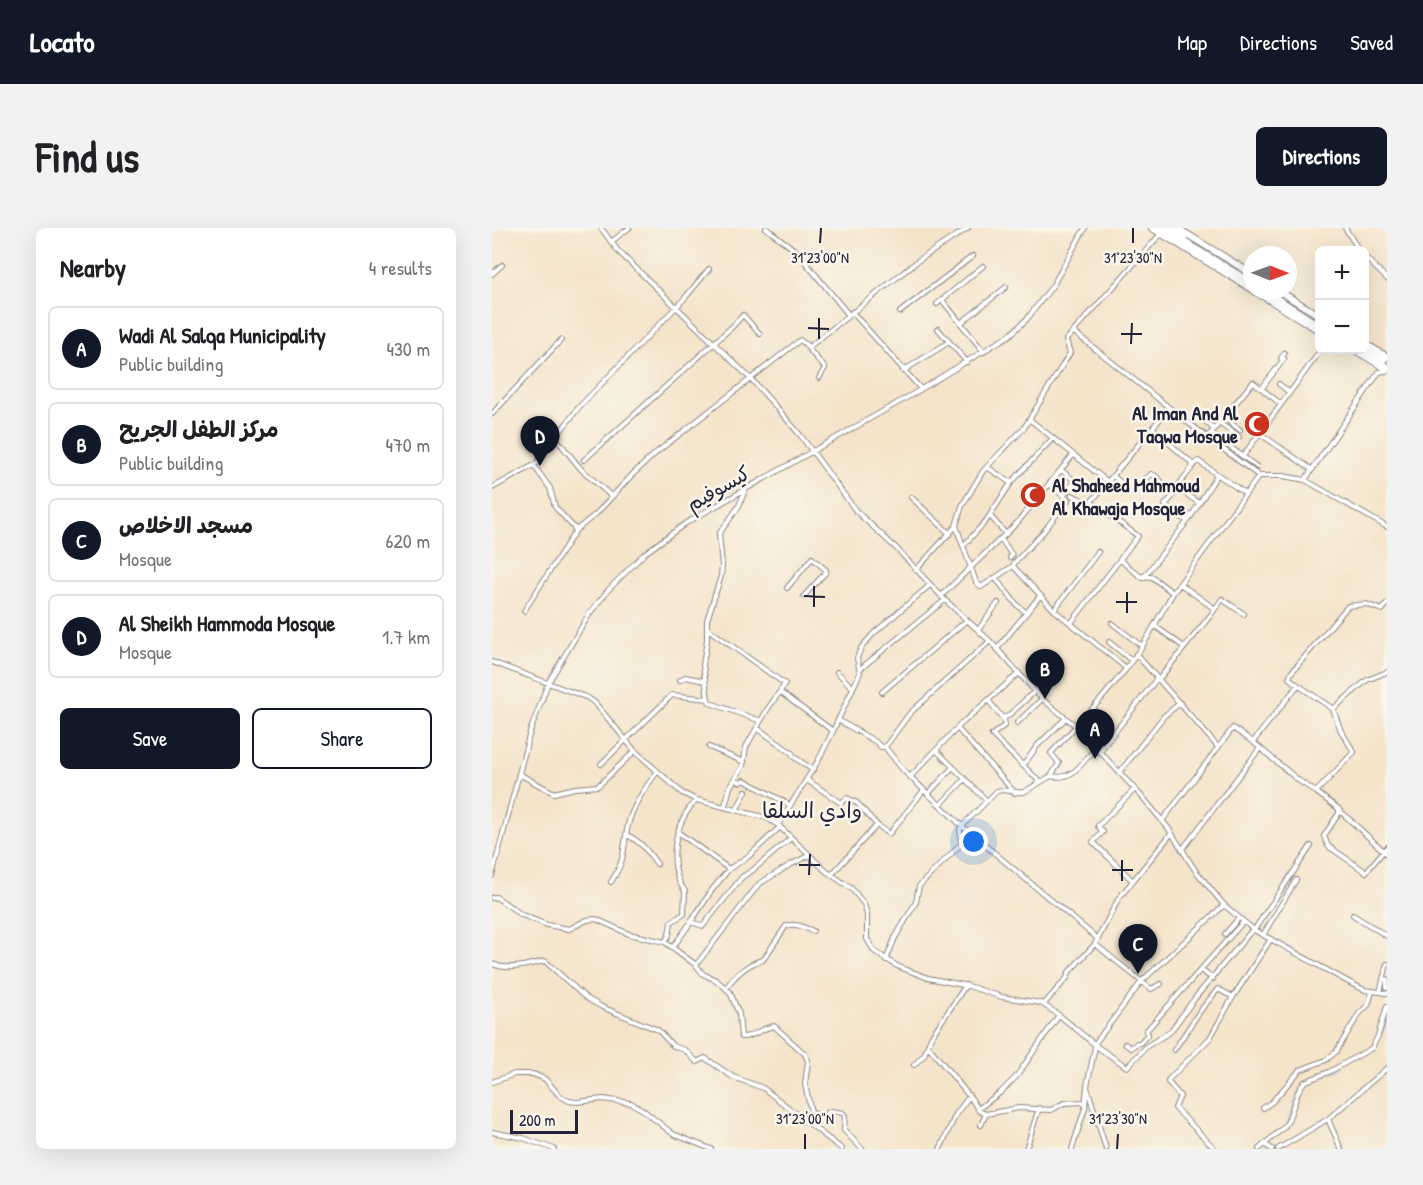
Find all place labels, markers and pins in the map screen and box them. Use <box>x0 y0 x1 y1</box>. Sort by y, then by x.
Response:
place label: Al Iman And Al Taqwa Mosque <box>1132 399 1239 450</box>
mosque icon: Al Iman And Al Taqwa Mosque <box>1242 409 1272 439</box>
pin: D <box>520 416 560 466</box>
place label: Al Shaheed Mahmoud Al Khawaja Mosque <box>1052 471 1200 522</box>
mosque icon: Al Shaheed Mahmoud Al Khawaja Mosque <box>1018 480 1048 510</box>
pin: B <box>1026 650 1064 699</box>
pin: A <box>1076 710 1114 759</box>
pin: C <box>1118 924 1158 974</box>

